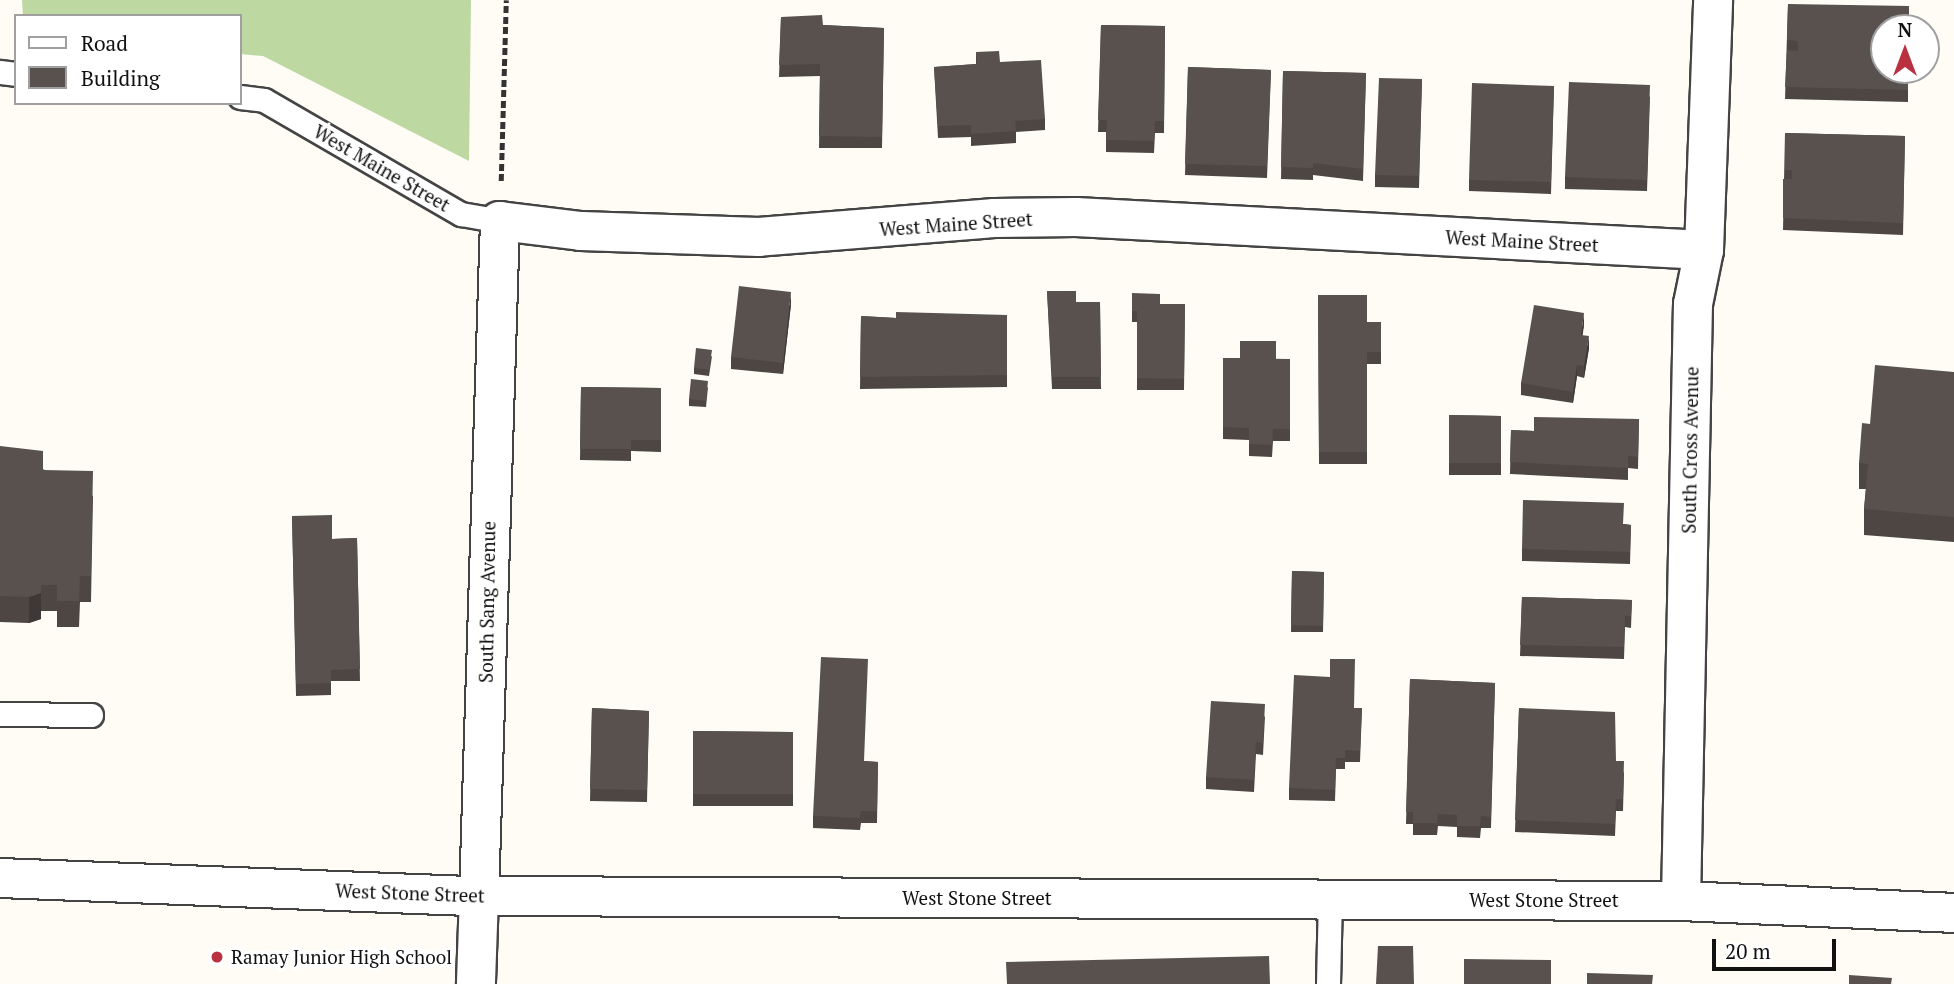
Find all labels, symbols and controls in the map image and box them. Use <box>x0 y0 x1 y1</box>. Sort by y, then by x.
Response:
legend <box>14 14 242 105</box>
north arrow <box>1870 14 1940 84</box>
text: N <box>1898 17 1912 42</box>
text: Road <box>81 29 128 57</box>
text: Building <box>81 64 160 92</box>
street label: West Maine Street <box>310 120 454 216</box>
street label: West Maine Street <box>878 207 1034 241</box>
street label: West Maine Street <box>1445 226 1599 256</box>
street label: South Cross Avenue <box>1677 366 1703 534</box>
street label: South Sang Avenue <box>474 521 500 683</box>
street label: West Stone Street <box>335 879 485 907</box>
street label: West Stone Street <box>902 887 1052 909</box>
street label: West Stone Street <box>1469 889 1619 911</box>
scale bar <box>1716 925 1840 969</box>
text: 20 m <box>1725 937 1771 965</box>
place label: Ramay Junior High School <box>231 946 452 968</box>
marker: Ramay Junior High School <box>209 949 225 965</box>

